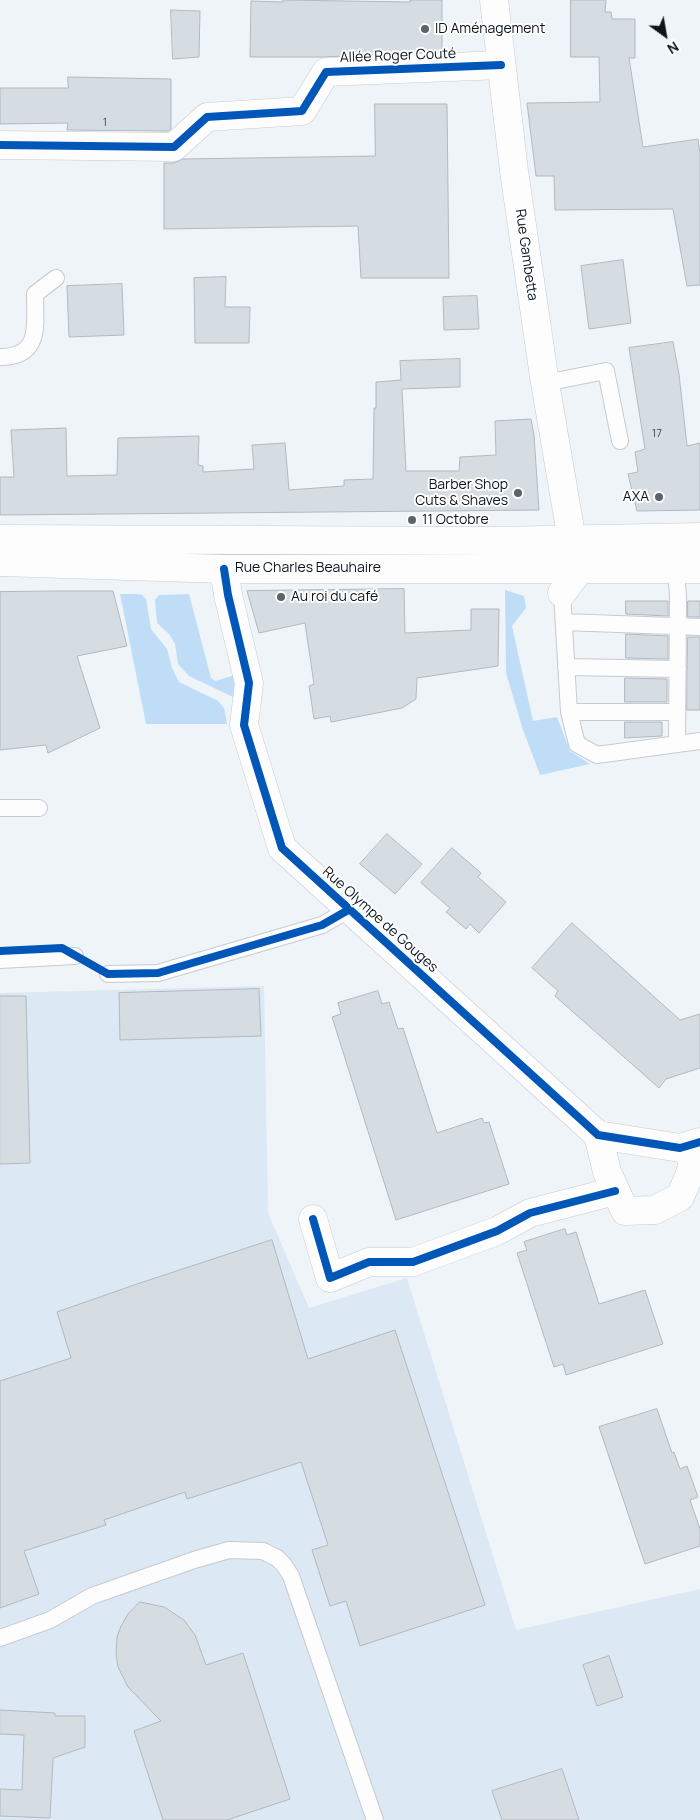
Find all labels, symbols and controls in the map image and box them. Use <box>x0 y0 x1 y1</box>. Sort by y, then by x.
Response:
north arrow <box>640 10 690 60</box>
place label: ID Aménagement <box>435 21 545 37</box>
marker: ID Aménagement <box>419 23 431 35</box>
text: N <box>664 37 683 59</box>
street label: Allée Roger Couté <box>340 46 456 66</box>
house number: 1 <box>103 116 107 130</box>
street label: Rue Gambetta <box>511 208 541 302</box>
house number: 17 <box>652 427 662 441</box>
place label: Barber Shop Cuts & Shaves <box>415 477 508 510</box>
marker: Barber Shop Cuts & Shaves <box>512 487 524 499</box>
place label: AXA <box>623 489 649 505</box>
marker: AXA <box>653 491 665 503</box>
place label: 11 Octobre <box>422 512 489 528</box>
marker: 11 Octobre <box>406 514 418 526</box>
street label: Rue Charles Beauhaire <box>235 560 381 576</box>
place label: Au roi du café <box>291 589 378 605</box>
marker: Au roi du café <box>275 591 287 603</box>
street label: Rue Olympe de Gouges <box>319 864 441 976</box>

